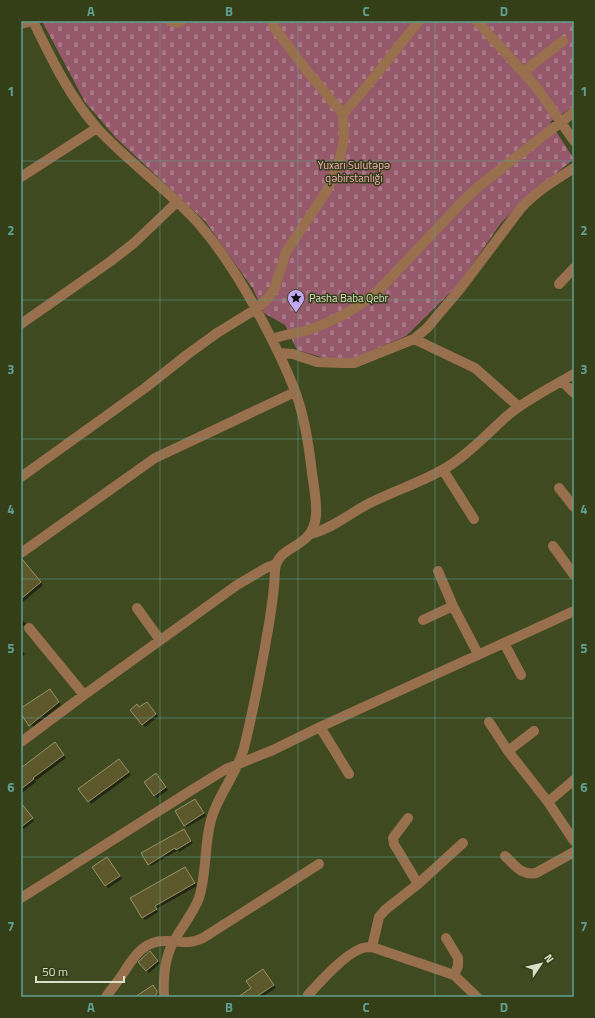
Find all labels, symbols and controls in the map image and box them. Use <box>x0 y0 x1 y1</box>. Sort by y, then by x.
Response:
text: A <box>87 1 95 21</box>
text: B <box>225 1 233 21</box>
text: C <box>362 1 370 21</box>
text: D <box>500 1 508 21</box>
text: 1 <box>7 81 15 101</box>
text: 1 <box>580 81 588 101</box>
park label: Yuxarı Sulutəpə qəbirstanlığı <box>318 157 390 186</box>
text: 2 <box>7 220 15 240</box>
text: 2 <box>580 220 588 240</box>
place icon: Pasha Baba Qebr <box>286 288 306 313</box>
place label: Pasha Baba Qebr <box>309 290 389 306</box>
text: 3 <box>7 359 15 379</box>
text: 3 <box>580 359 588 379</box>
text: 4 <box>7 499 15 519</box>
text: 4 <box>580 499 588 519</box>
text: 5 <box>7 638 15 658</box>
text: 5 <box>580 638 588 658</box>
text: 6 <box>7 777 15 797</box>
text: 6 <box>580 777 588 797</box>
text: 7 <box>7 916 15 936</box>
text: 7 <box>580 916 588 936</box>
north arrow <box>521 944 561 984</box>
text: N <box>540 951 558 966</box>
scale bar <box>36 958 124 984</box>
text: 50 m <box>42 962 68 981</box>
text: A <box>87 997 95 1017</box>
text: B <box>225 997 233 1017</box>
text: C <box>362 997 370 1017</box>
text: D <box>500 997 508 1017</box>

